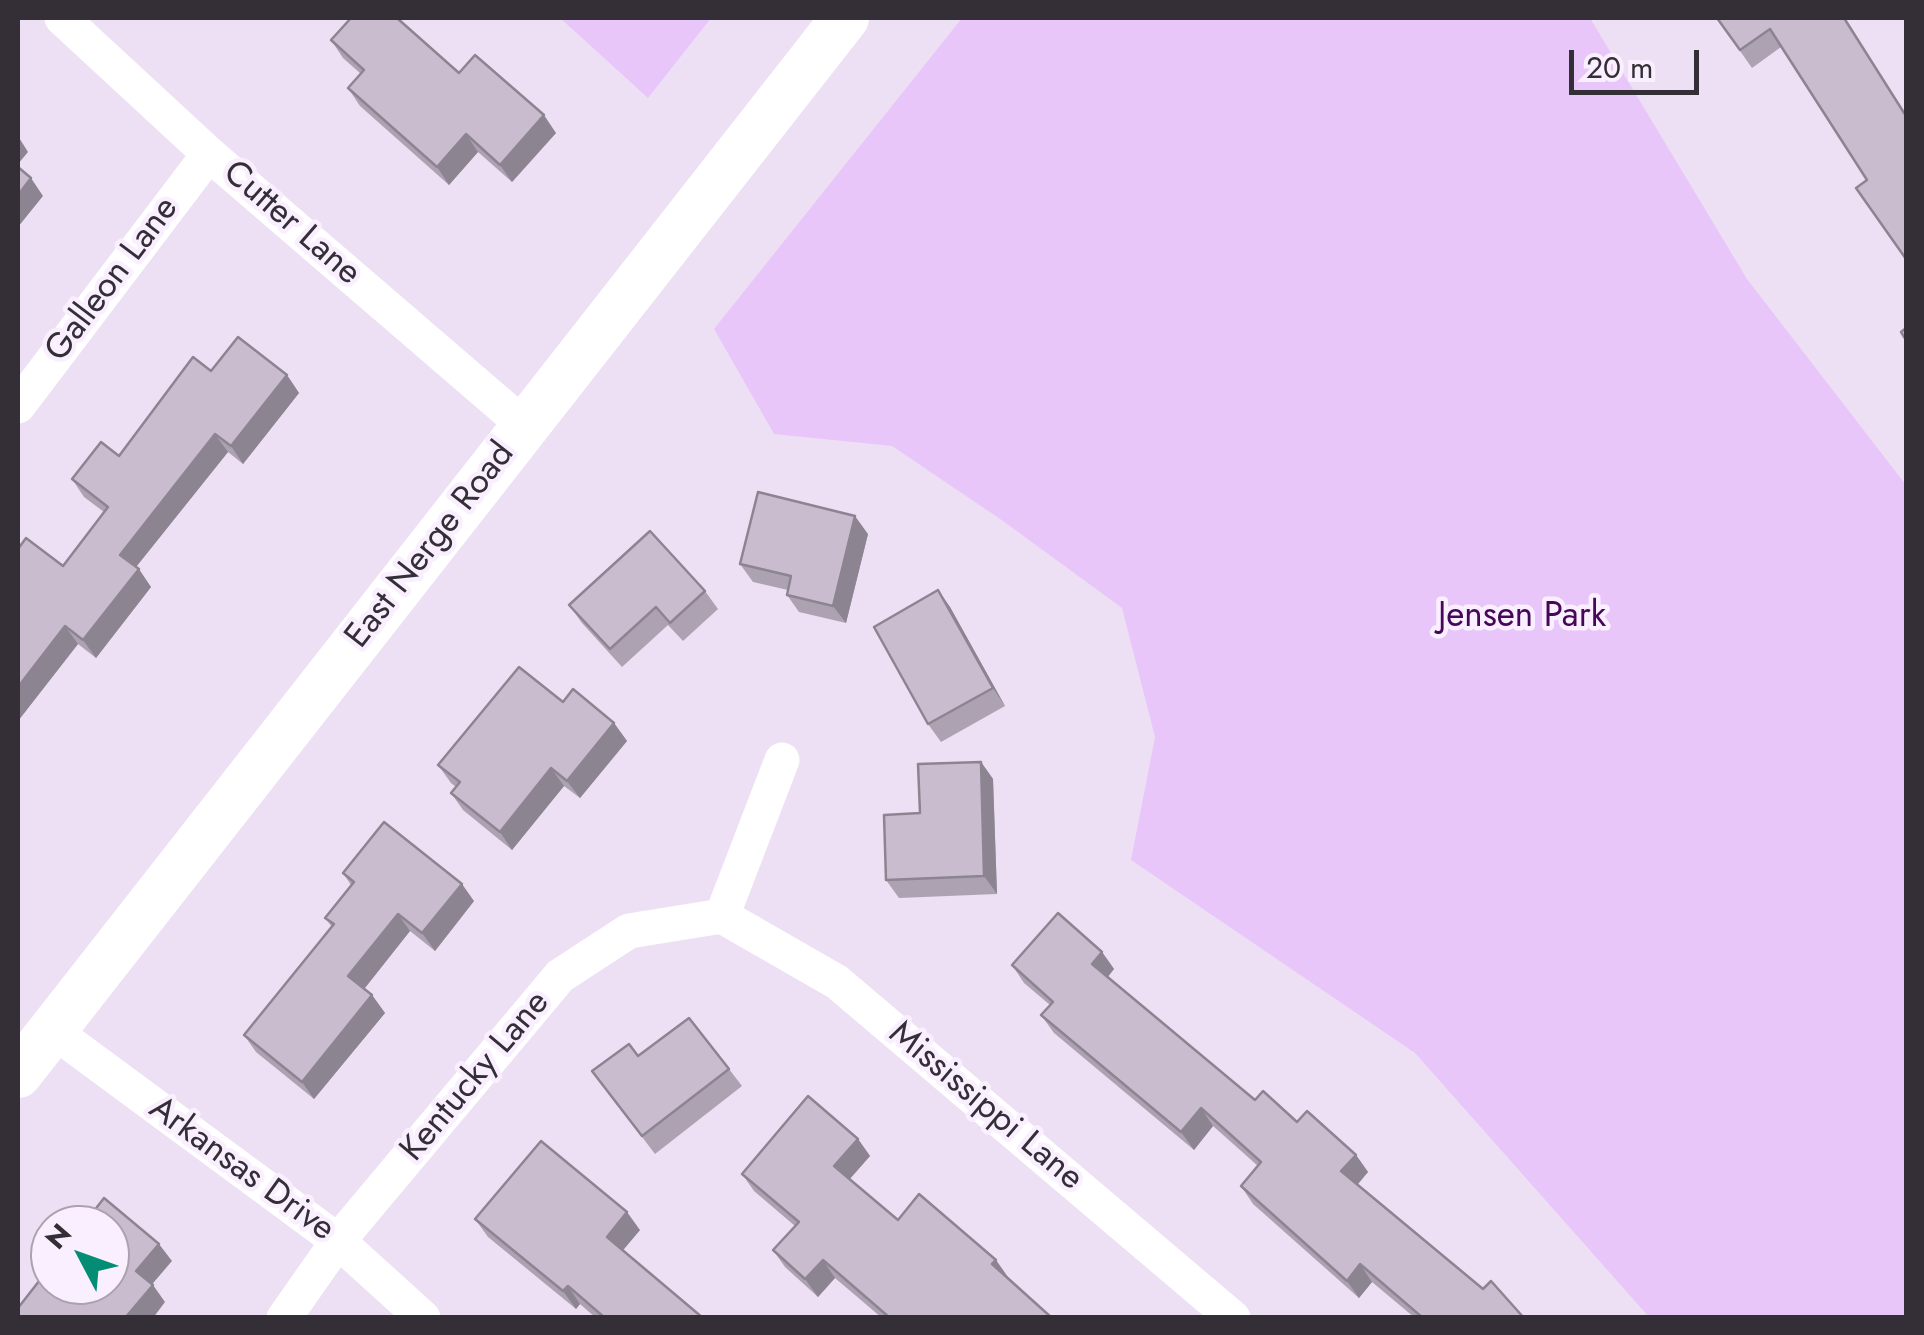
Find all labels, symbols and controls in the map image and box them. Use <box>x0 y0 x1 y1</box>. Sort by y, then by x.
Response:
scale bar <box>1574 30 1704 92</box>
text: 20 m <box>1586 46 1653 89</box>
street label: Cutter Lane <box>214 153 368 295</box>
street label: Galleon Lane <box>38 189 188 371</box>
street label: East Nerge Road <box>338 435 524 657</box>
park label: Jensen Park <box>1438 597 1606 639</box>
street label: Kentucky Lane <box>393 983 559 1171</box>
street label: Mississippi Lane <box>879 1014 1091 1200</box>
street label: Arkansas Drive <box>140 1089 342 1251</box>
north arrow <box>30 1205 130 1305</box>
text: N <box>36 1214 81 1258</box>

